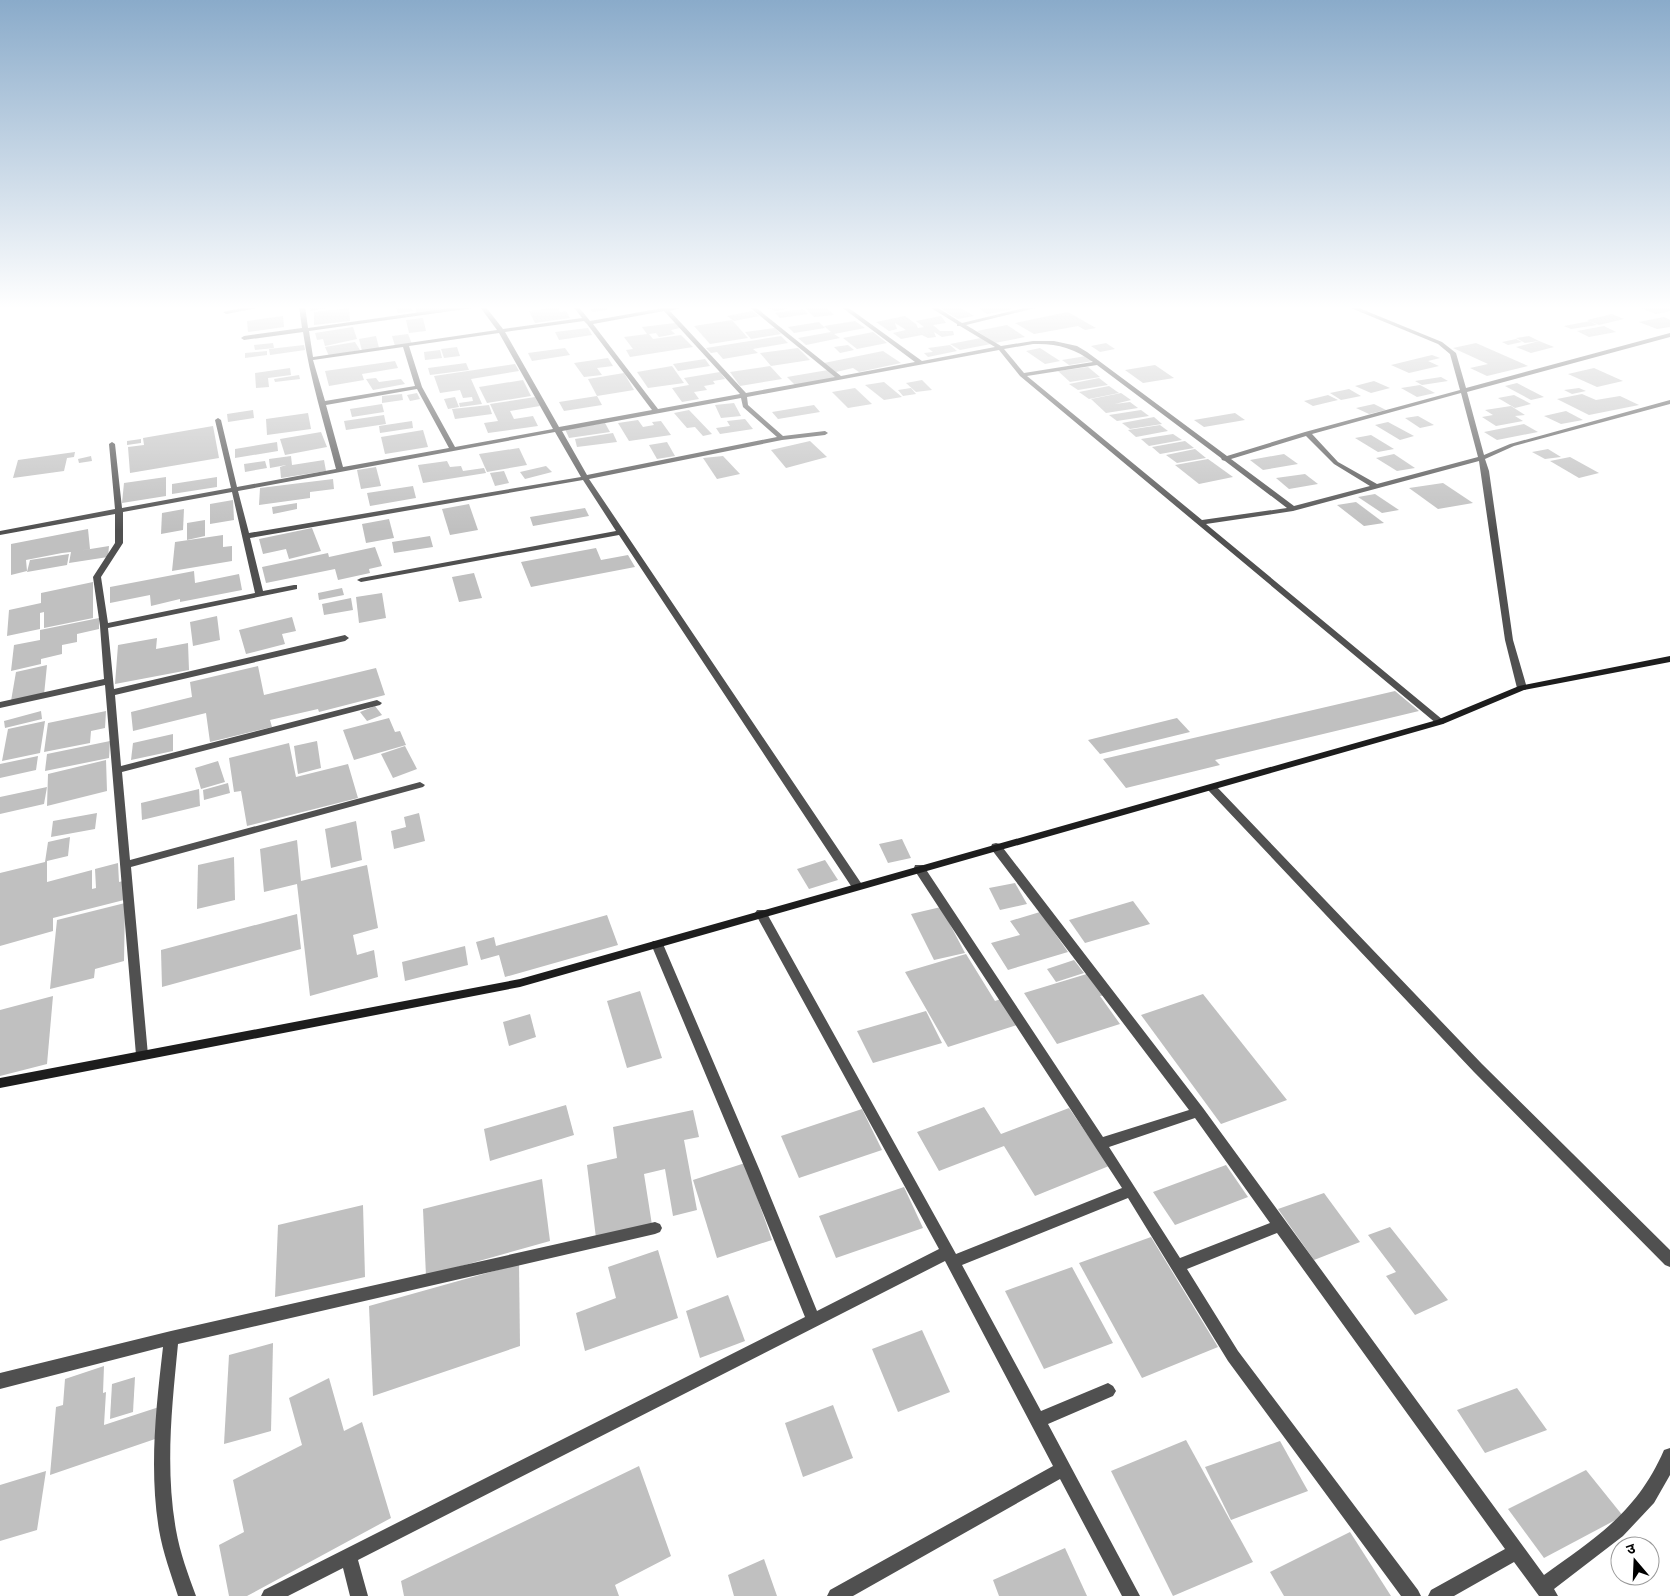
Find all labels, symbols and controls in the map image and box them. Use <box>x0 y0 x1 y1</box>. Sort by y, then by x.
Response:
north arrow <box>1610 1536 1660 1586</box>
text: उ <box>1624 1540 1638 1559</box>

